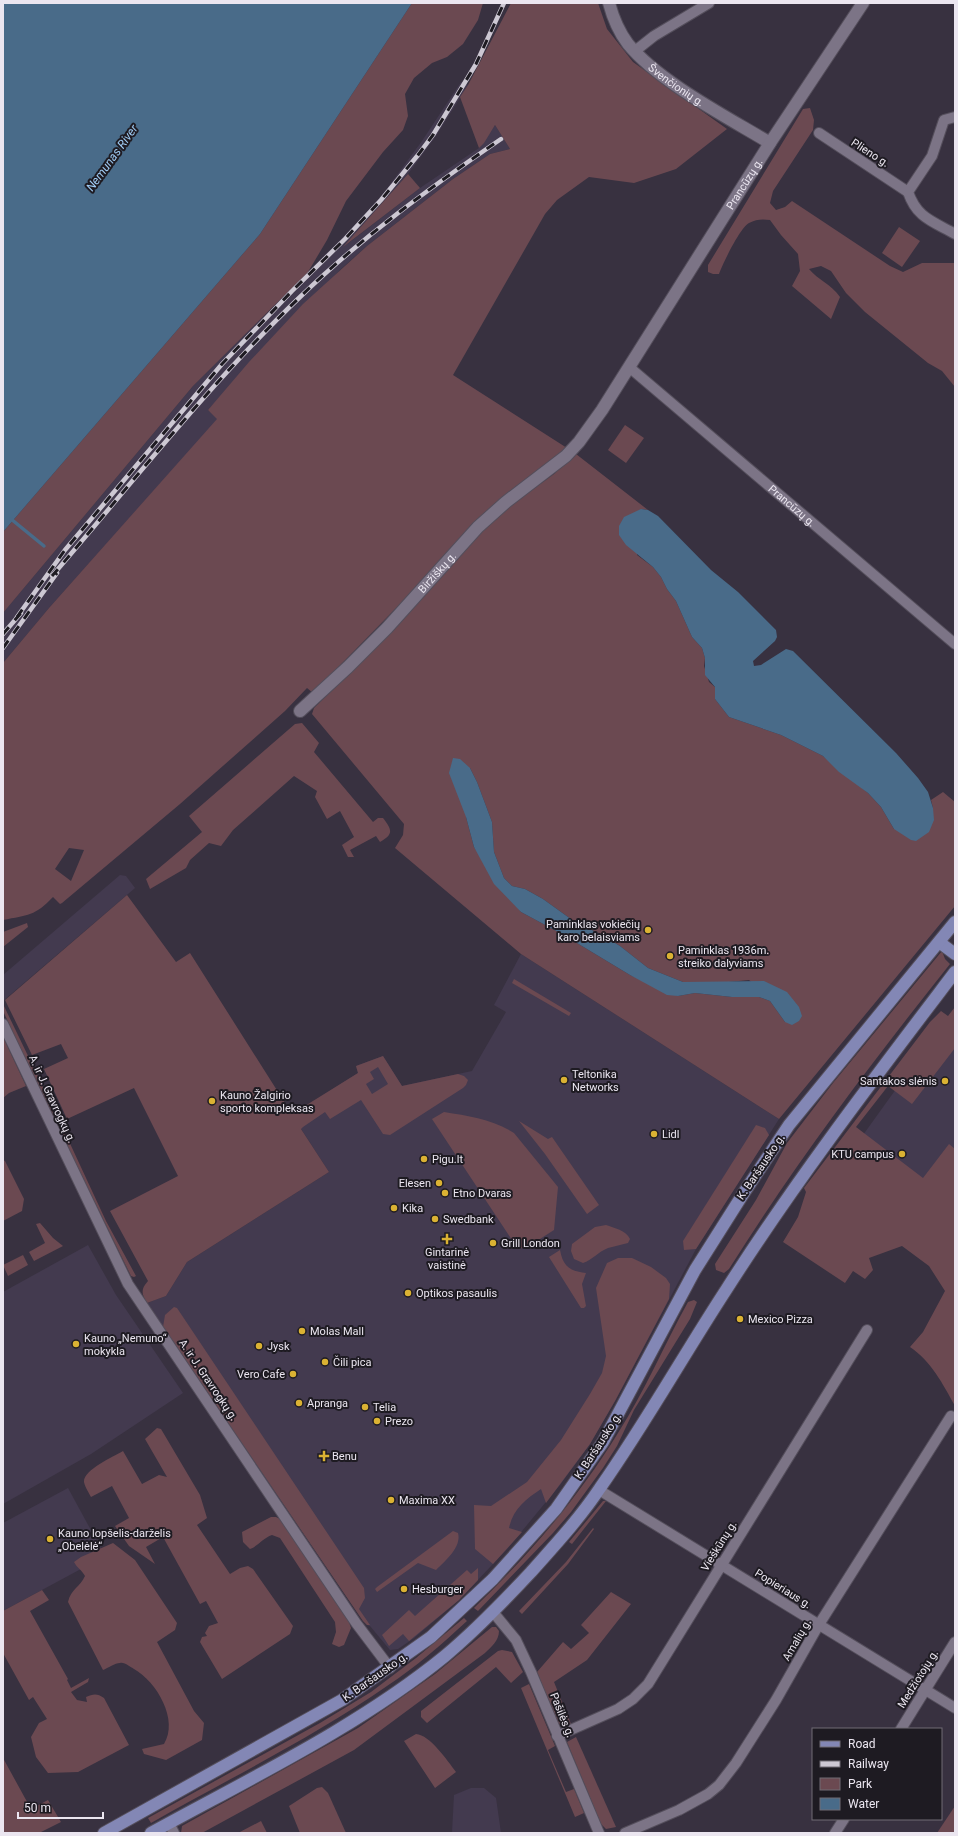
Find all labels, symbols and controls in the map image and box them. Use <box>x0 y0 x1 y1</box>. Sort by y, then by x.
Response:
street label: Švenčionių g. <box>646 61 707 109</box>
water label: Nemunas River <box>83 121 141 194</box>
street label: Plieno g. <box>849 136 891 170</box>
street label: Prancūzų g. <box>723 156 765 212</box>
street label: Prancūzų g. <box>766 482 818 529</box>
street label: Biržiškų g. <box>415 549 459 596</box>
place label: Paminklas vokiečių karo belaisviams <box>546 918 640 944</box>
marker: Paminklas vokiečių karo belaisviams <box>643 925 653 935</box>
place label: Paminklas 1936m. streiko dalyviams <box>678 944 769 970</box>
marker: Paminklas 1936m. streiko dalyviams <box>665 951 675 961</box>
street label: A. ir J. Gravrogkų g. <box>26 1053 78 1145</box>
place label: Teltonika Networks <box>572 1068 619 1094</box>
marker: Teltonika Networks <box>559 1075 569 1085</box>
place label: Santakos slėnis <box>860 1075 937 1088</box>
marker: Santakos slėnis <box>940 1076 950 1086</box>
place label: Kauno Žalgirio sporto kompleksas <box>220 1089 314 1115</box>
marker: Kauno Žalgirio sporto kompleksas <box>207 1096 217 1106</box>
place label: Lidl <box>662 1128 679 1141</box>
marker: Lidl <box>649 1129 659 1139</box>
street label: K. Baršausko g. <box>734 1132 788 1202</box>
place label: KTU campus <box>831 1148 894 1161</box>
marker: KTU campus <box>897 1149 907 1159</box>
place label: Pigu.lt <box>432 1153 463 1166</box>
marker: Pigu.lt <box>419 1154 429 1164</box>
place label: Elesen <box>399 1177 431 1190</box>
marker: Elesen <box>434 1178 444 1188</box>
place label: Etno Dvaras <box>453 1187 512 1200</box>
marker: Etno Dvaras <box>440 1188 450 1198</box>
place label: Kika <box>402 1202 423 1215</box>
marker: Kika <box>389 1203 399 1213</box>
place label: Swedbank <box>443 1213 494 1226</box>
marker: Swedbank <box>430 1214 440 1224</box>
marker: Gintarinė vaistinė <box>442 1234 452 1244</box>
place label: Grill London <box>501 1237 560 1250</box>
marker: Grill London <box>488 1238 498 1248</box>
place label: Gintarinė vaistinė <box>425 1246 469 1272</box>
place label: Optikos pasaulis <box>416 1287 498 1300</box>
marker: Optikos pasaulis <box>403 1288 413 1298</box>
place label: Mexico Pizza <box>748 1313 813 1326</box>
marker: Mexico Pizza <box>735 1314 745 1324</box>
place label: Molas Mall <box>310 1325 364 1338</box>
marker: Molas Mall <box>297 1326 307 1336</box>
place label: Kauno „Nemuno“ mokykla <box>84 1332 167 1358</box>
street label: A. ir J. Gravrogkų g. <box>176 1337 240 1423</box>
marker: Kauno „Nemuno“ mokykla <box>71 1339 81 1349</box>
place label: Jysk <box>267 1340 290 1353</box>
marker: Jysk <box>254 1341 264 1351</box>
place label: Čili pica <box>333 1355 372 1369</box>
marker: Čili pica <box>320 1357 330 1367</box>
place label: Vero Cafe <box>237 1368 285 1381</box>
marker: Vero Cafe <box>288 1369 298 1379</box>
place label: Apranga <box>307 1397 348 1410</box>
marker: Apranga <box>294 1398 304 1408</box>
place label: Telia <box>373 1401 396 1414</box>
marker: Telia <box>360 1402 370 1412</box>
street label: K. Baršausko g. <box>572 1410 624 1481</box>
place label: Prezo <box>385 1415 413 1428</box>
marker: Prezo <box>372 1416 382 1426</box>
place label: Benu <box>332 1450 357 1463</box>
marker: Benu <box>319 1451 329 1461</box>
place label: Maxima XX <box>399 1494 455 1507</box>
marker: Maxima XX <box>386 1495 396 1505</box>
street label: Vieškūnų g. <box>698 1518 740 1574</box>
place label: Kauno lopšelis-darželis „Obelėlė“ <box>58 1527 171 1553</box>
marker: Kauno lopšelis-darželis „Obelėlė“ <box>45 1534 55 1544</box>
street label: Popieriaus g. <box>753 1567 814 1611</box>
place label: Hesburger <box>412 1583 463 1596</box>
marker: Hesburger <box>399 1584 409 1594</box>
street label: Amalių g. <box>780 1617 814 1663</box>
street label: Medžiotojų g. <box>895 1647 941 1711</box>
street label: K. Baršausko g. <box>340 1650 410 1704</box>
street label: Pašilės g. <box>547 1691 577 1739</box>
legend <box>812 1728 942 1820</box>
text: Road <box>848 1737 876 1751</box>
text: Railway <box>848 1757 889 1771</box>
text: Park <box>848 1777 873 1791</box>
scale bar <box>18 1794 103 1820</box>
text: Water <box>848 1797 879 1811</box>
text: 50 m <box>24 1801 51 1815</box>

